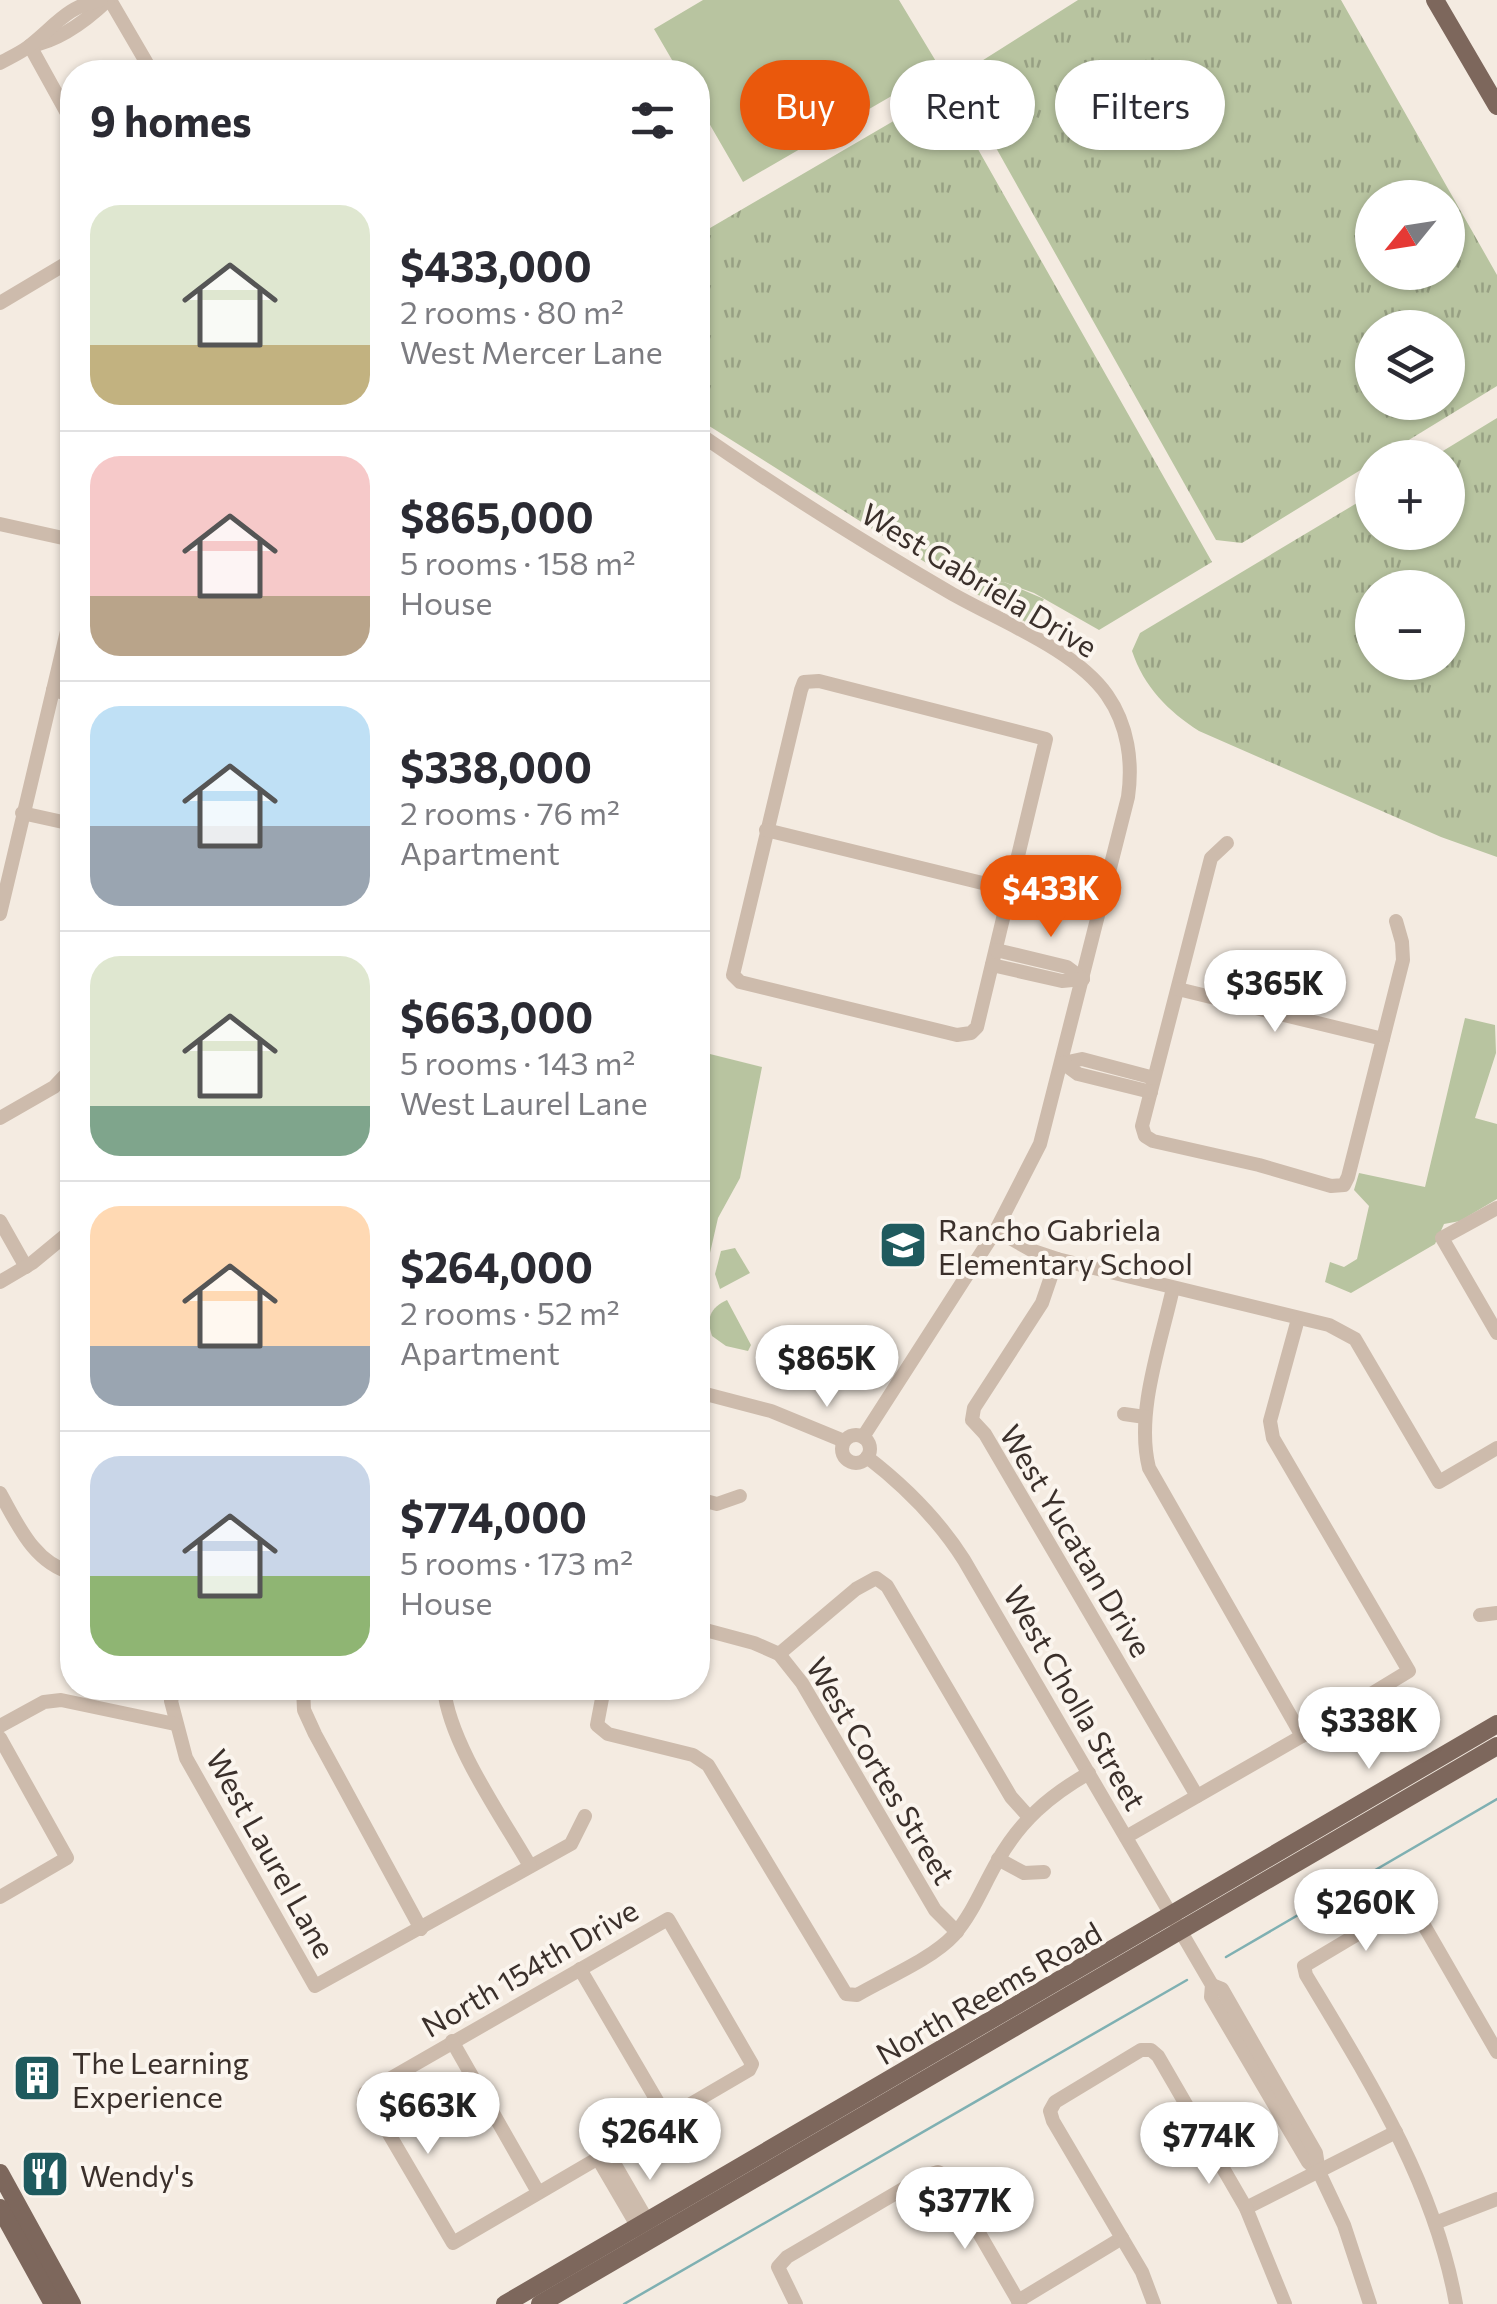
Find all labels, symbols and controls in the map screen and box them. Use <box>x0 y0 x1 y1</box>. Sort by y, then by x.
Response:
chip: Buy <box>740 60 870 150</box>
chip: Rent <box>890 60 1035 150</box>
chip: Filters <box>1055 60 1225 150</box>
icon: filters <box>625 93 680 148</box>
text: 9 homes <box>90 94 252 146</box>
north arrow <box>1355 180 1465 290</box>
map controls <box>1355 180 1465 680</box>
text: $433,000 <box>400 239 592 291</box>
icon: home <box>170 245 290 365</box>
text: 2 rooms · 80 m² <box>400 291 624 331</box>
button: layers <box>1355 310 1465 420</box>
text: West Mercer Lane <box>400 331 663 371</box>
button: + <box>1355 440 1465 550</box>
text: $865,000 <box>400 490 594 542</box>
street label: West Gabriela Drive <box>855 494 1105 664</box>
icon: home <box>170 496 290 616</box>
text: 5 rooms · 158 m² <box>400 542 636 582</box>
button: − <box>1355 570 1465 680</box>
text: House <box>400 582 492 622</box>
text: $338,000 <box>400 740 592 792</box>
icon: home <box>170 746 290 866</box>
text: 2 rooms · 76 m² <box>400 792 620 832</box>
text: Apartment <box>400 832 560 872</box>
pin: $433K <box>981 855 1121 940</box>
text: $433K <box>1002 867 1100 907</box>
pin: $365K <box>1205 950 1345 1035</box>
text: $365K <box>1226 962 1324 1002</box>
text: $663,000 <box>400 990 593 1042</box>
icon: home <box>170 996 290 1116</box>
text: 5 rooms · 143 m² <box>400 1042 635 1082</box>
text: West Laurel Lane <box>400 1082 648 1122</box>
place label: Rancho Gabriela Elementary School <box>938 1210 1193 1281</box>
school or university icon: Rancho Gabriela Elementary School <box>877 1219 929 1271</box>
text: $264,000 <box>400 1240 593 1292</box>
icon: home <box>170 1246 290 1366</box>
text: 2 rooms · 52 m² <box>400 1292 620 1332</box>
pin: $865K <box>757 1325 897 1410</box>
text: Apartment <box>400 1332 560 1372</box>
text: $865K <box>778 1337 876 1377</box>
street label: West Yucatan Drive <box>993 1417 1161 1663</box>
text: $774,000 <box>400 1490 587 1542</box>
icon: home <box>170 1496 290 1616</box>
text: 5 rooms · 173 m² <box>400 1542 633 1582</box>
street label: West Cholla Street <box>997 1578 1155 1816</box>
text: House <box>400 1582 492 1622</box>
street label: West Cortes Street <box>800 1650 964 1890</box>
pin: $338K <box>1299 1687 1439 1772</box>
text: $338K <box>1320 1699 1418 1739</box>
street label: West Laurel Lane <box>200 1743 344 1963</box>
pin: $260K <box>1296 1869 1436 1954</box>
text: $260K <box>1316 1881 1416 1921</box>
street label: North 154th Drive <box>414 1890 644 2044</box>
street label: North Reems Road <box>869 1912 1107 2072</box>
place label: The Learning Experience <box>72 2043 249 2114</box>
building icon: The Learning Experience <box>11 2052 63 2104</box>
pin: $663K <box>358 2072 498 2157</box>
text: $663K <box>379 2084 477 2124</box>
pin: $264K <box>580 2098 720 2183</box>
pin: $774K <box>1139 2102 1279 2187</box>
text: $264K <box>601 2110 699 2150</box>
text: $774K <box>1162 2114 1256 2154</box>
restaurant icon: Wendy's <box>19 2148 71 2200</box>
place label: Wendy's <box>80 2156 194 2193</box>
pin: $377K <box>895 2167 1035 2252</box>
text: $377K <box>918 2179 1012 2219</box>

